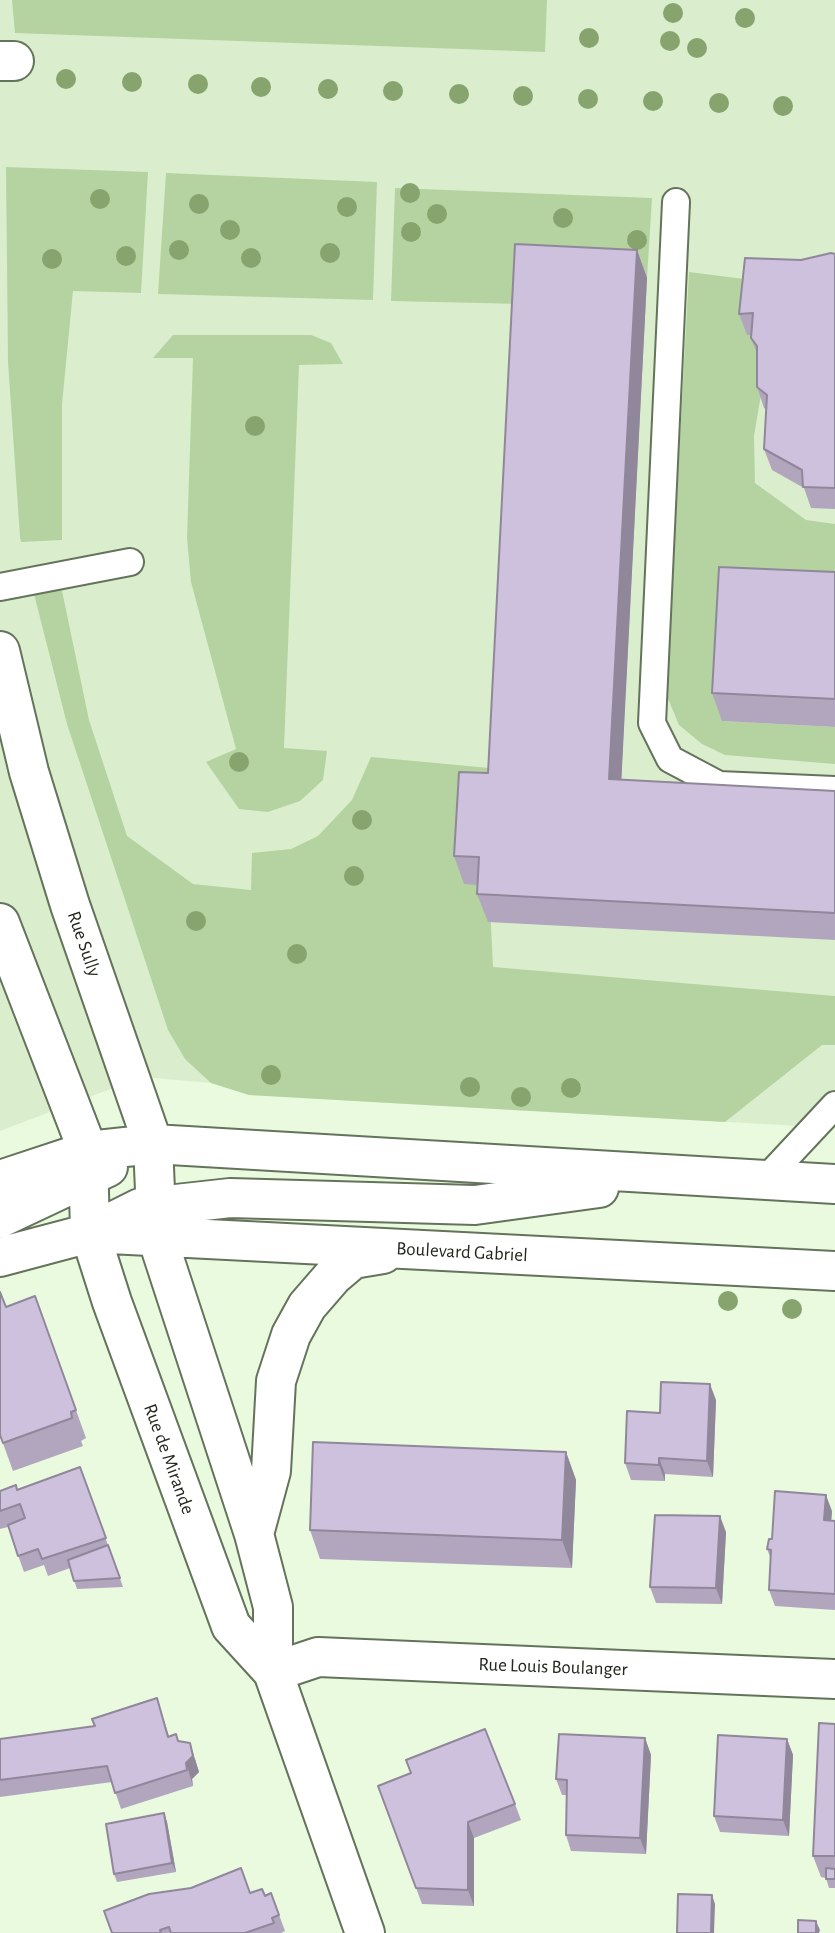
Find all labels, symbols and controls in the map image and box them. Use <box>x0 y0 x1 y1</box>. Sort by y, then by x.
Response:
street label: Rue Sully <box>62 908 106 980</box>
street label: Boulevard Gabriel <box>396 1237 528 1267</box>
street label: Rue de Mirande <box>138 1401 200 1517</box>
street label: Rue Louis Boulanger <box>478 1653 628 1681</box>

